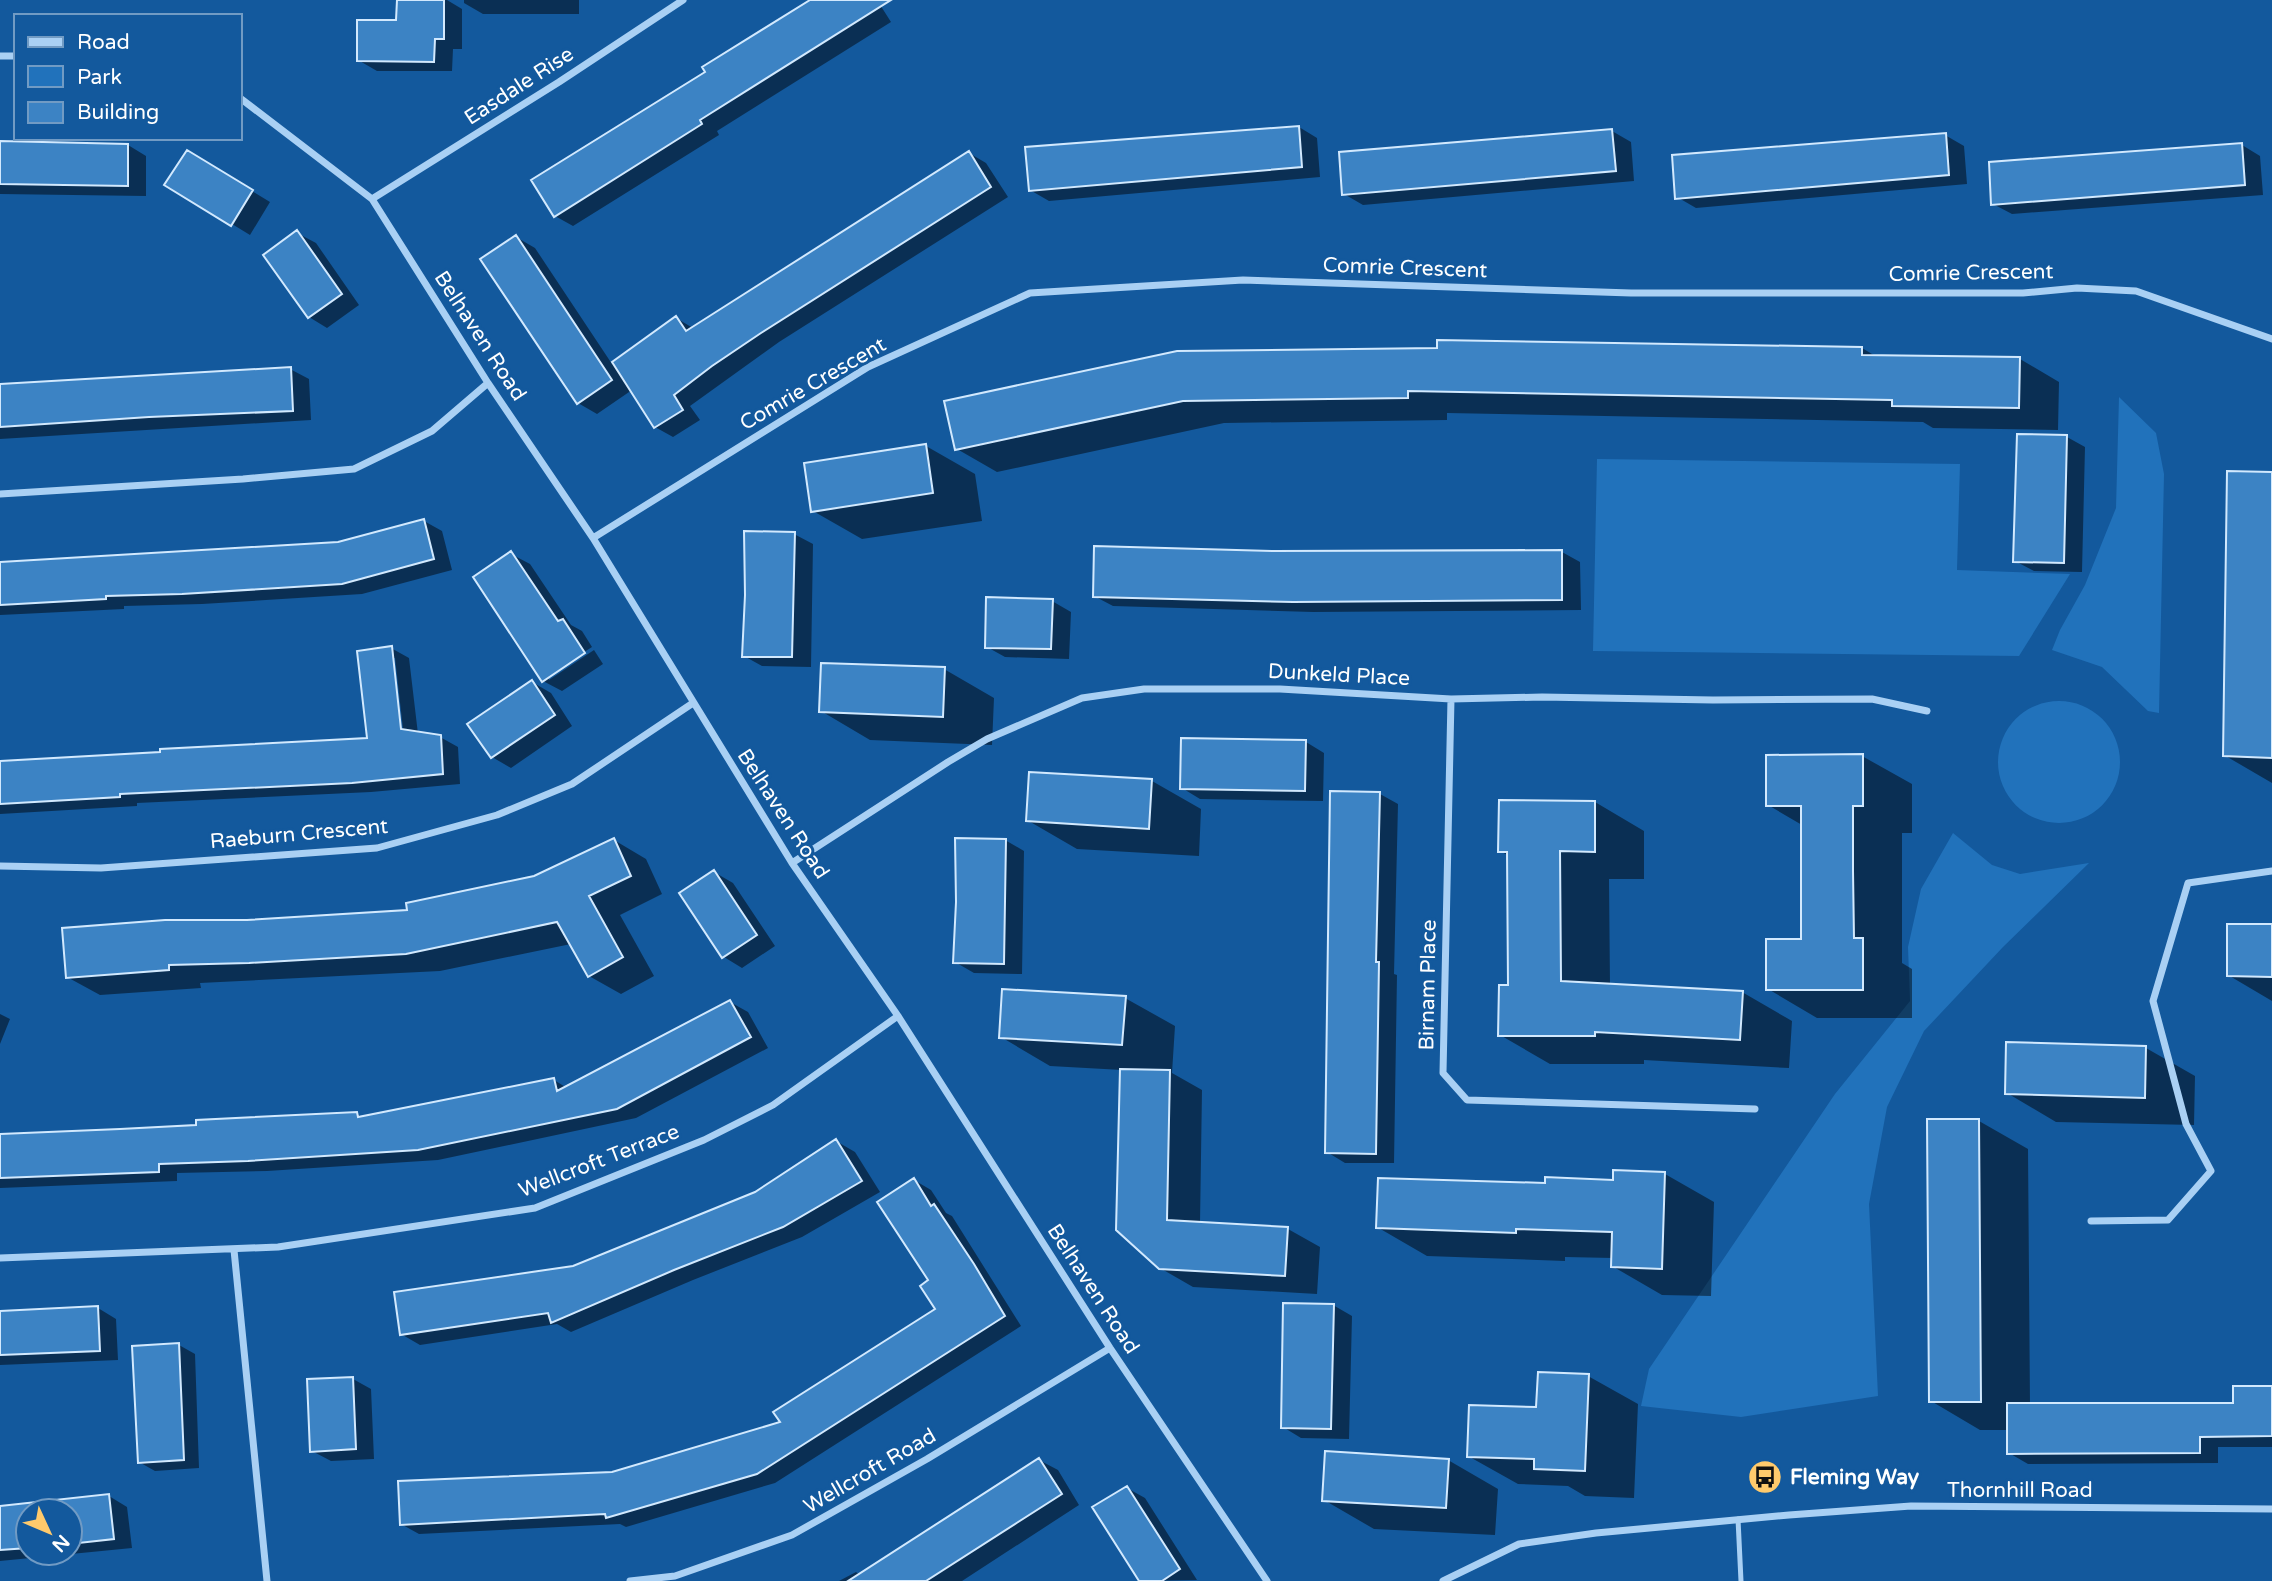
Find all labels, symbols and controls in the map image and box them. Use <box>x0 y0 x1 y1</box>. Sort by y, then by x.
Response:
legend <box>14 14 242 140</box>
text: Road <box>77 30 130 55</box>
street label: Easdale Rise <box>460 41 578 131</box>
text: Park <box>77 65 122 90</box>
text: Building <box>77 100 159 125</box>
street label: Comrie Crescent <box>1322 253 1488 283</box>
street label: Comrie Crescent <box>1888 259 2054 287</box>
street label: Belhaven Road <box>429 266 531 406</box>
street label: Comrie Crescent <box>735 332 891 436</box>
street label: Dunkeld Place <box>1267 659 1411 691</box>
street label: Belhaven Road <box>732 744 834 884</box>
street label: Raeburn Crescent <box>209 814 389 854</box>
street label: Birnam Place <box>1414 919 1442 1051</box>
street label: Wellcroft Terrace <box>515 1119 683 1203</box>
street label: Belhaven Road <box>1042 1219 1144 1359</box>
street label: Wellcroft Road <box>800 1423 940 1519</box>
bus stop icon: Fleming Way <box>1746 1458 1784 1496</box>
place label: Fleming Way <box>1790 1465 1920 1490</box>
street label: Thornhill Road <box>1947 1478 2093 1503</box>
north arrow <box>14 1497 84 1567</box>
text: N <box>47 1530 74 1556</box>

